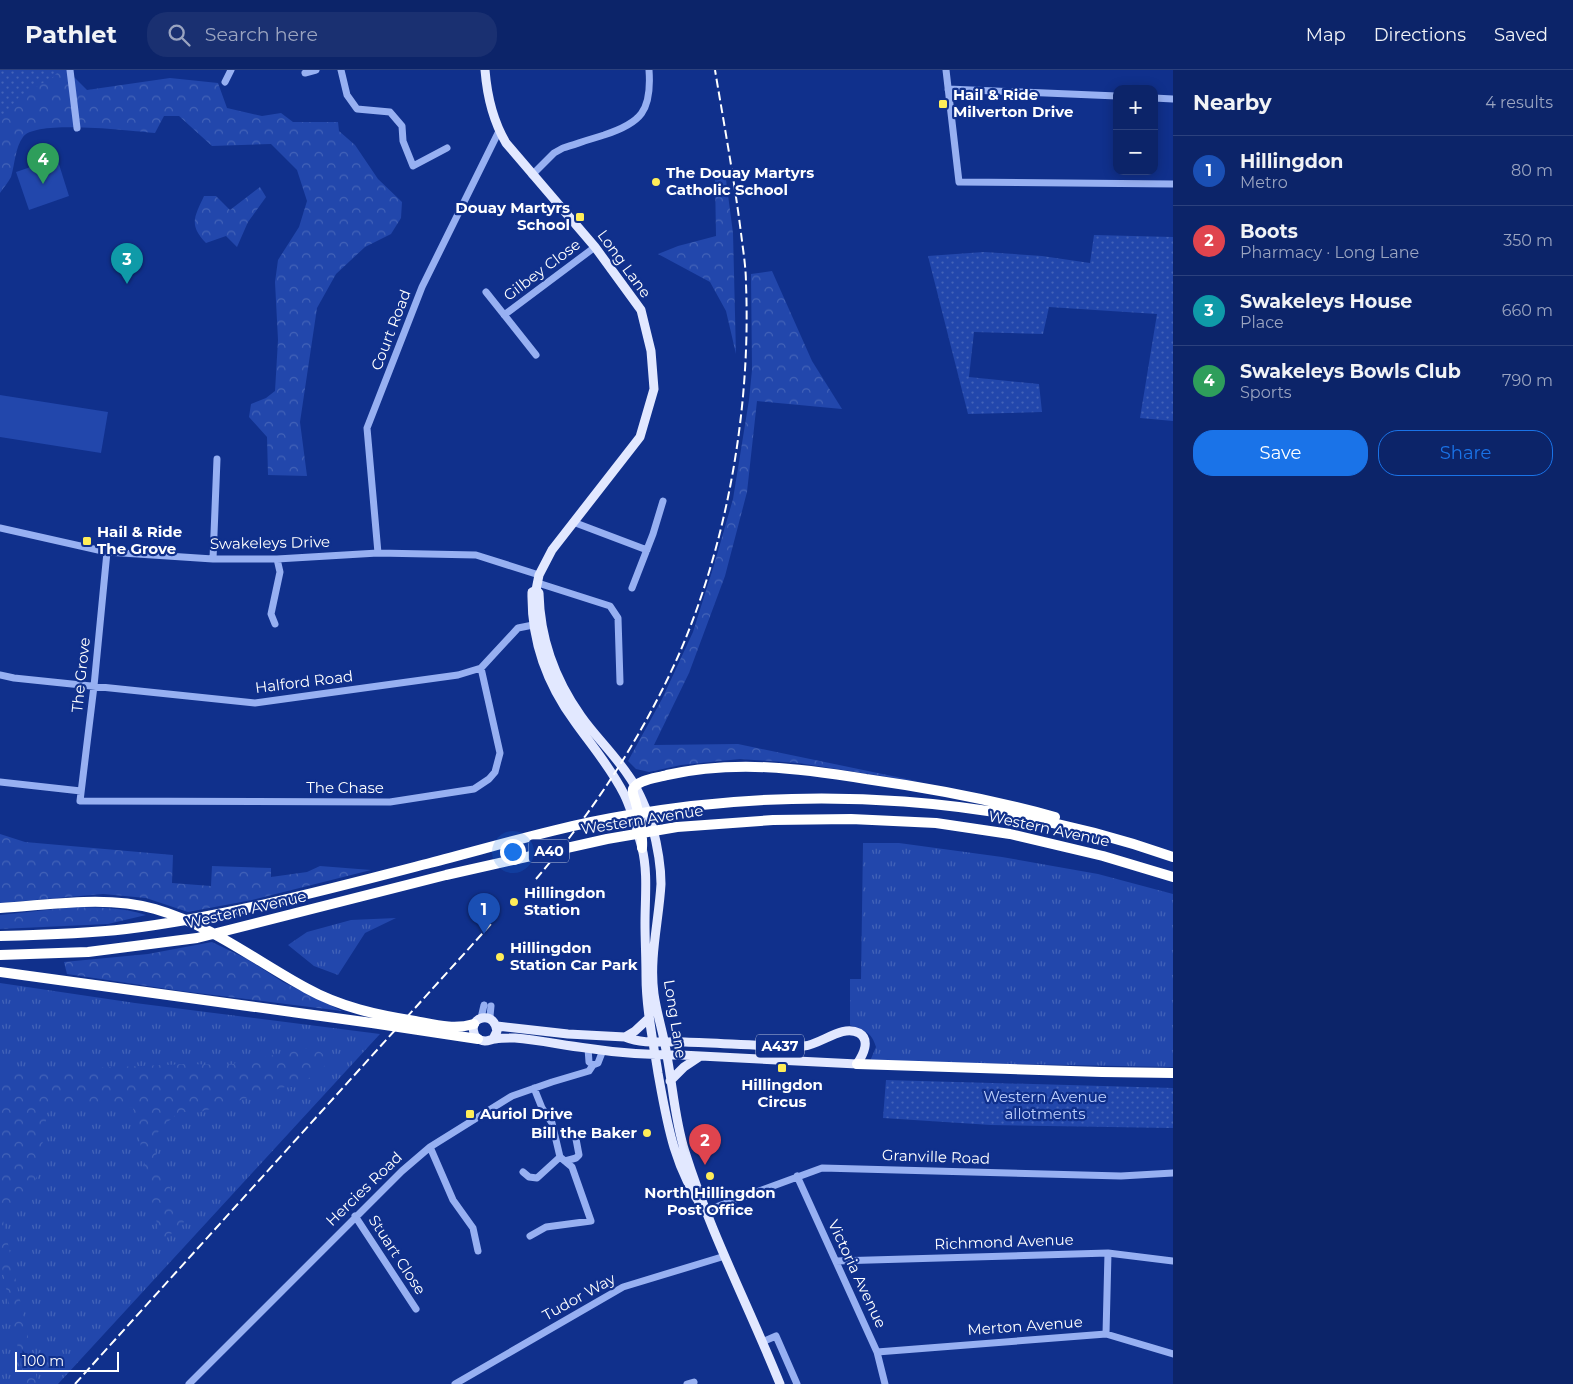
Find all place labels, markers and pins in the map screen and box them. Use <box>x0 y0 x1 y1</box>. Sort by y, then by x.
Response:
place label: Hail & Ride Milverton Drive <box>953 85 1074 121</box>
marker: Hail & Ride Milverton Drive <box>937 98 949 110</box>
pin: 4 <box>27 143 59 184</box>
place label: The Douay Martyrs Catholic School <box>666 163 814 199</box>
marker: The Douay Martyrs Catholic School <box>650 176 662 188</box>
place label: Douay Martyrs School <box>455 198 570 234</box>
marker: Douay Martyrs School <box>574 211 586 223</box>
pin: 3 <box>111 243 143 284</box>
place label: Hail & Ride The Grove <box>97 522 182 558</box>
marker: Hail & Ride The Grove <box>81 535 93 547</box>
place label: Hillingdon Station <box>524 883 606 919</box>
pin: 1 <box>468 893 500 934</box>
marker: Hillingdon Station <box>508 896 520 908</box>
place label: Hillingdon Station Car Park <box>510 938 638 974</box>
marker: Hillingdon Station Car Park <box>494 951 506 963</box>
marker: Hillingdon Circus <box>776 1062 788 1074</box>
place label: Hillingdon Circus <box>741 1075 823 1111</box>
place label: Auriol Drive <box>479 1104 573 1123</box>
marker: Auriol Drive <box>464 1108 476 1120</box>
place label: Bill the Baker <box>531 1123 638 1142</box>
pin: 2 <box>689 1124 721 1165</box>
marker: Bill the Baker <box>641 1127 653 1139</box>
marker: North Hillingdon Post Office <box>704 1170 716 1182</box>
place label: North Hillingdon Post Office <box>644 1183 776 1219</box>

